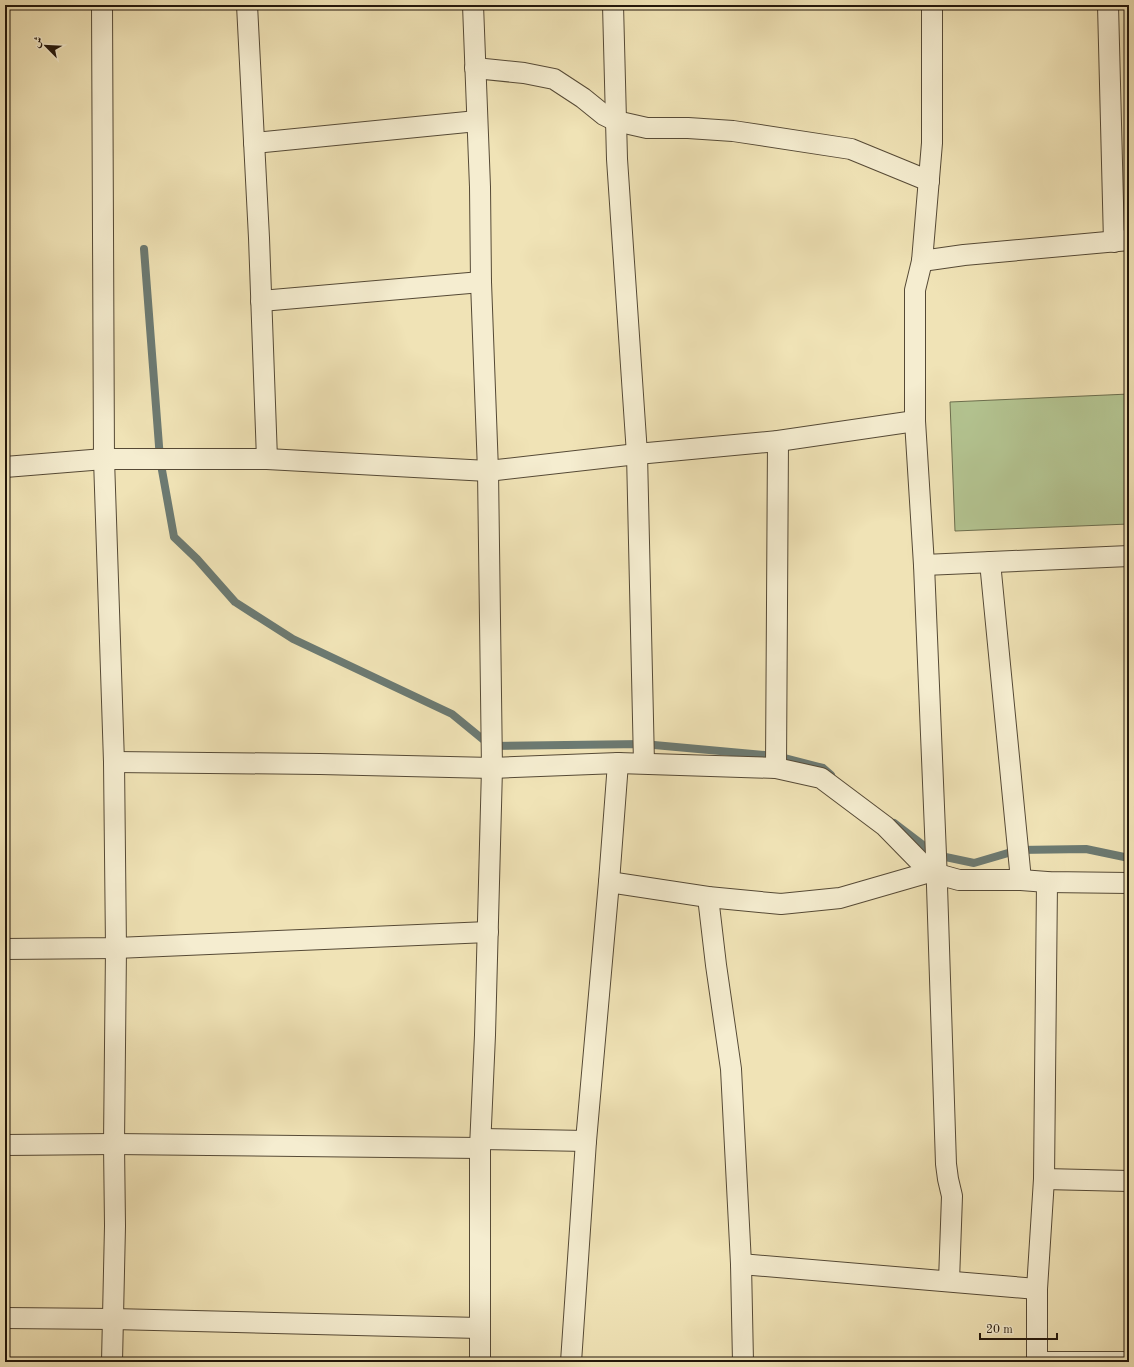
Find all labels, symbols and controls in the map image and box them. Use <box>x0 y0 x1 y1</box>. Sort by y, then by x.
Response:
north arrow <box>26 26 66 66</box>
text: ش <box>31 35 46 50</box>
scale bar <box>980 1315 1057 1341</box>
text: 20 m <box>986 1324 1013 1336</box>

